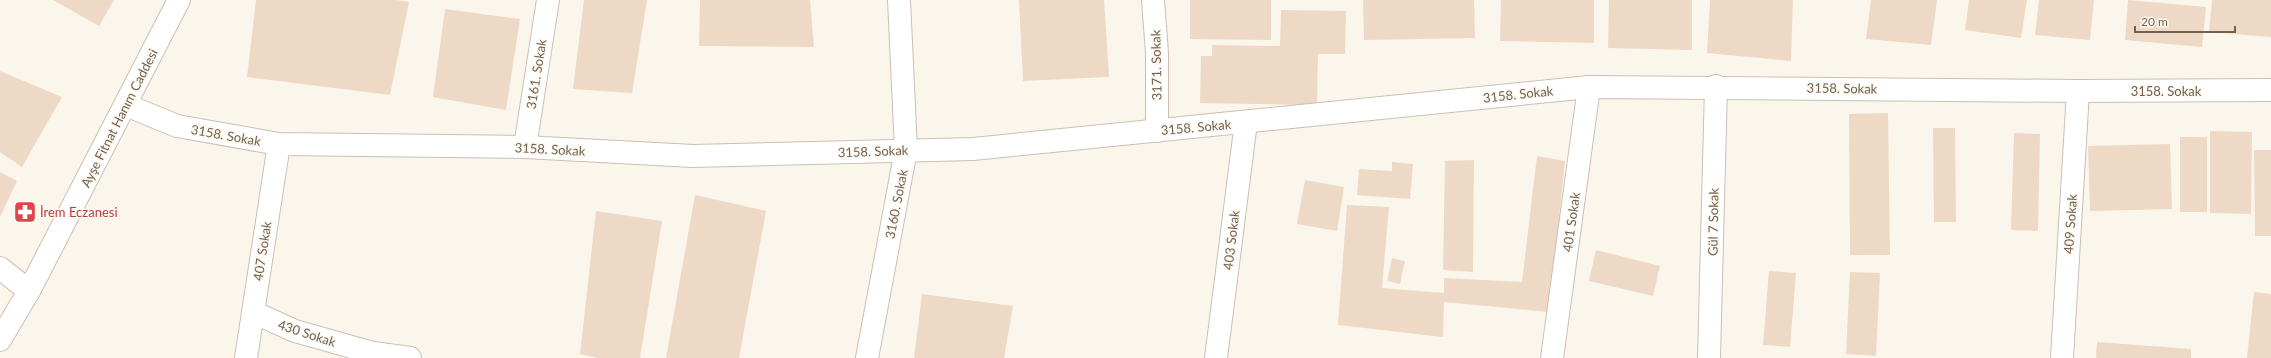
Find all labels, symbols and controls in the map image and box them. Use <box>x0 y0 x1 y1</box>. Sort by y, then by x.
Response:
scale bar <box>2135 8 2235 34</box>
text: 20 m <box>2141 14 2168 29</box>
street label: 3171. Sokak <box>1147 29 1165 100</box>
street label: 3161. Sokak <box>523 37 549 110</box>
street label: Ayşe Fitnat Hanım Caddesi <box>77 46 161 190</box>
street label: 3158. Sokak <box>1807 79 1878 97</box>
street label: 3158. Sokak <box>1482 82 1554 106</box>
street label: 3158. Sokak <box>2131 83 2202 99</box>
street label: 3158. Sokak <box>1160 116 1232 138</box>
street label: 3158. Sokak <box>190 121 263 149</box>
street label: 3158. Sokak <box>514 139 586 159</box>
street label: 3158. Sokak <box>837 142 909 160</box>
street label: 3160. Sokak <box>881 167 911 240</box>
street label: Gül 7 Sokak <box>1704 187 1722 256</box>
street label: 401 Sokak <box>1559 191 1583 253</box>
street label: 409 Sokak <box>2060 193 2080 254</box>
pharmacy icon: İrem Eczanesi <box>12 199 38 225</box>
place label: İrem Eczanesi <box>40 204 118 220</box>
street label: 403 Sokak <box>1219 209 1243 271</box>
street label: 407 Sokak <box>249 220 275 282</box>
street label: 430 Sokak <box>276 316 338 350</box>

